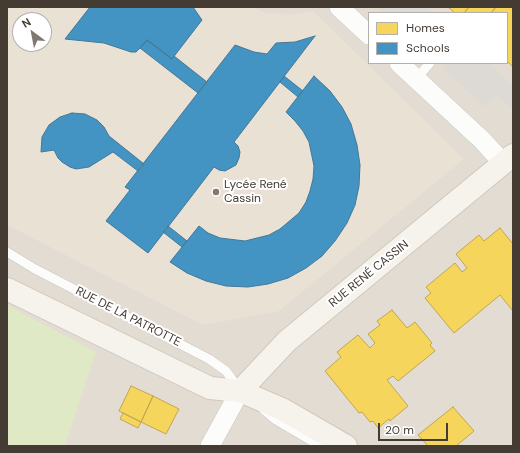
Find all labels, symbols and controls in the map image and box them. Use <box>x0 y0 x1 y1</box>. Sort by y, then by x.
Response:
north arrow <box>12 12 52 52</box>
legend <box>368 12 508 64</box>
text: N <box>19 15 33 31</box>
text: Homes <box>406 20 445 36</box>
text: Schools <box>406 40 450 56</box>
place label: Lycée René Cassin <box>224 178 287 206</box>
marker: Lycée René Cassin <box>211 187 221 197</box>
street label: RUE RENÉ CASSIN <box>326 237 412 311</box>
street label: RUE DE LA PATROTTE <box>73 284 183 350</box>
scale bar <box>380 415 450 441</box>
text: 20 m <box>385 422 414 438</box>

